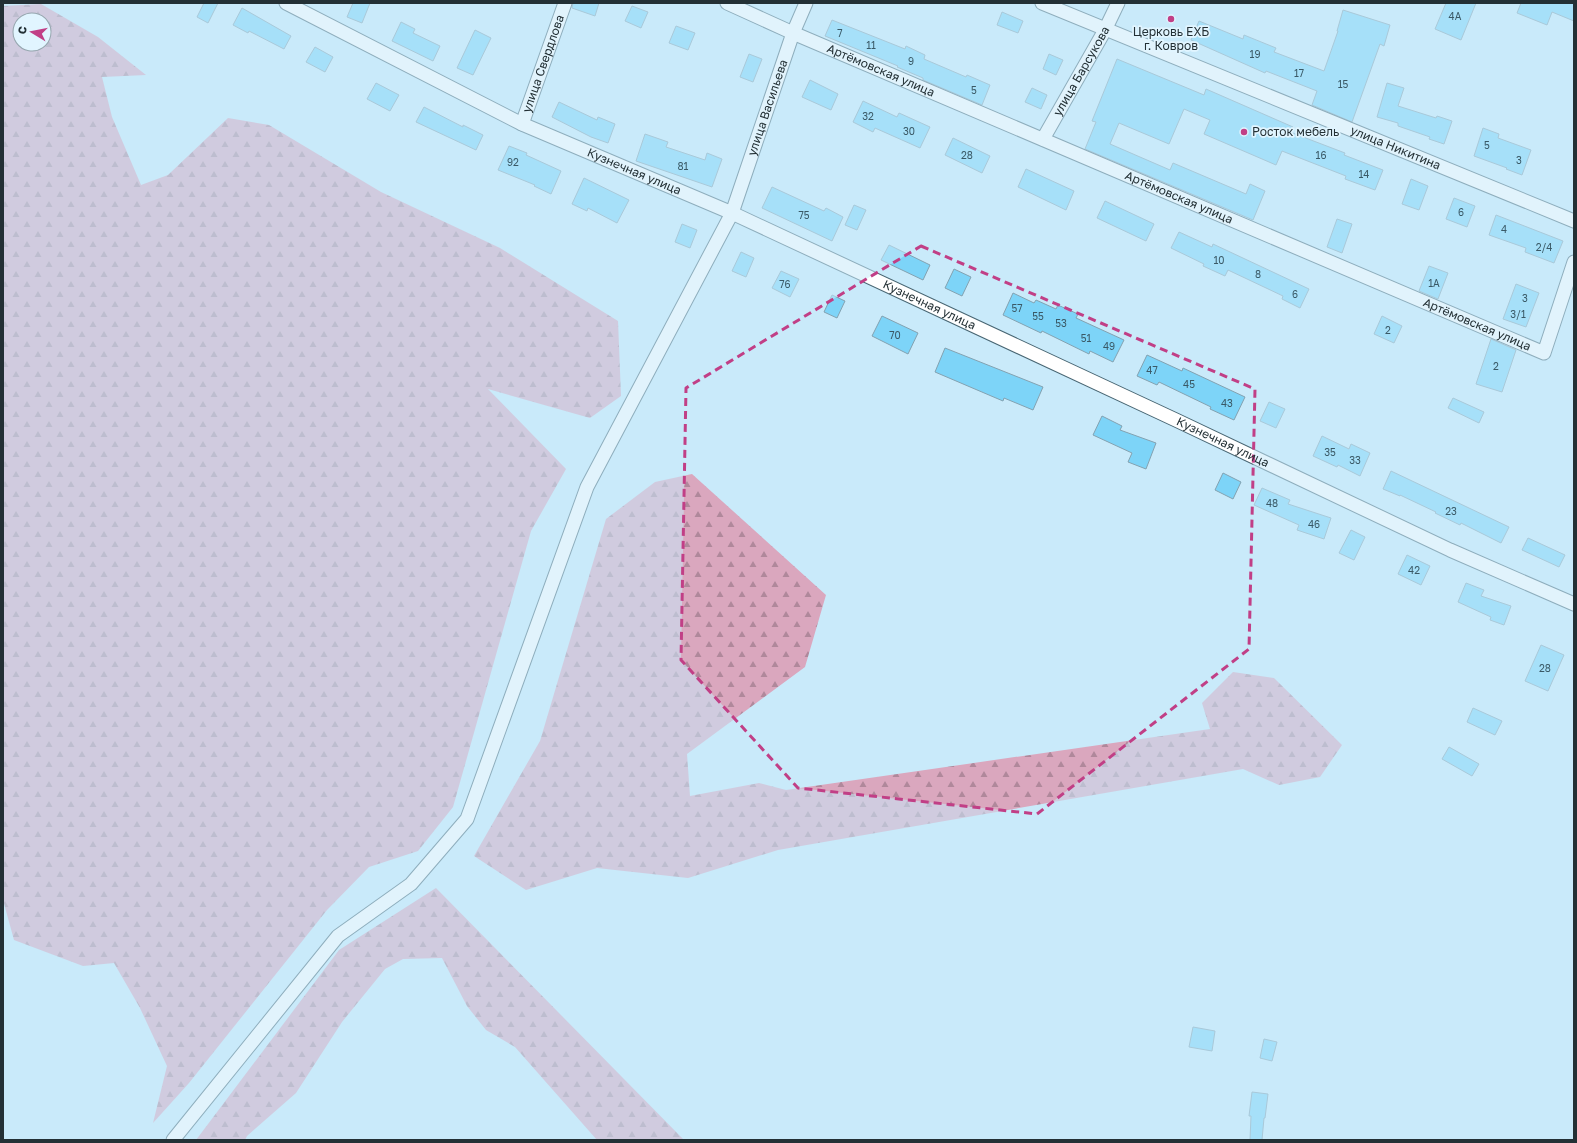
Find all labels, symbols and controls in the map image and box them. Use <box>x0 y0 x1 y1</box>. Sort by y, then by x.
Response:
house number: 4А <box>1449 10 1462 22</box>
north arrow <box>12 12 52 52</box>
street label: улица Свердлова <box>519 13 567 114</box>
marker: Церковь ЕХБ г. Ковров <box>1166 14 1176 24</box>
street label: улица Барсукова <box>1050 23 1113 118</box>
place label: Церковь ЕХБ г. Ковров <box>1133 24 1209 53</box>
text: С <box>15 25 29 35</box>
house number: 7 <box>837 27 843 39</box>
house number: 11 <box>866 39 876 51</box>
street label: Артёмовская улица <box>825 40 937 100</box>
house number: 19 <box>1250 48 1260 60</box>
house number: 9 <box>908 55 914 67</box>
street label: улица Васильева <box>744 57 791 158</box>
house number: 17 <box>1294 67 1304 79</box>
house number: 15 <box>1338 78 1349 90</box>
house number: 5 <box>971 84 977 96</box>
house number: 32 <box>862 110 874 122</box>
street label: улица Никитина <box>1348 122 1443 173</box>
place label: Росток мебель <box>1252 124 1339 139</box>
house number: 30 <box>903 125 915 137</box>
marker: Росток мебель <box>1239 127 1249 137</box>
house number: 5 <box>1484 139 1490 151</box>
street label: Кузнечная улица <box>585 144 684 198</box>
house number: 28 <box>961 149 973 161</box>
house number: 16 <box>1316 149 1326 161</box>
house number: 3 <box>1516 154 1522 166</box>
house number: 92 <box>507 156 519 168</box>
house number: 81 <box>678 160 689 172</box>
street label: Артёмовская улица <box>1123 167 1235 227</box>
house number: 14 <box>1359 168 1369 180</box>
house number: 6 <box>1458 206 1464 218</box>
house number: 75 <box>798 209 810 221</box>
house number: 4 <box>1501 223 1507 235</box>
house number: 2/4 <box>1536 241 1552 253</box>
house number: 10 <box>1213 254 1225 266</box>
house number: 8 <box>1255 268 1261 280</box>
street label: Кузнечная улица <box>881 276 978 333</box>
house number: 1А <box>1428 277 1440 289</box>
house number: 76 <box>779 278 791 290</box>
house number: 6 <box>1292 288 1298 300</box>
house number: 3 <box>1522 292 1528 304</box>
street label: Артёмовская улица <box>1421 294 1533 354</box>
house number: 57 <box>1011 302 1023 314</box>
house number: 3/1 <box>1510 308 1526 320</box>
house number: 55 <box>1032 310 1044 322</box>
house number: 53 <box>1055 317 1067 329</box>
house number: 2 <box>1385 324 1391 336</box>
house number: 70 <box>889 329 901 341</box>
house number: 51 <box>1081 332 1091 344</box>
house number: 49 <box>1103 340 1115 352</box>
house number: 2 <box>1493 360 1499 372</box>
house number: 47 <box>1146 364 1158 376</box>
house number: 45 <box>1183 378 1195 390</box>
house number: 43 <box>1221 397 1233 409</box>
street label: Кузнечная улица <box>1174 413 1272 470</box>
house number: 35 <box>1324 446 1336 458</box>
house number: 33 <box>1349 454 1361 466</box>
house number: 48 <box>1266 497 1278 509</box>
house number: 23 <box>1445 505 1457 517</box>
house number: 46 <box>1308 518 1320 530</box>
house number: 42 <box>1408 564 1420 576</box>
house number: 28 <box>1539 662 1551 674</box>

